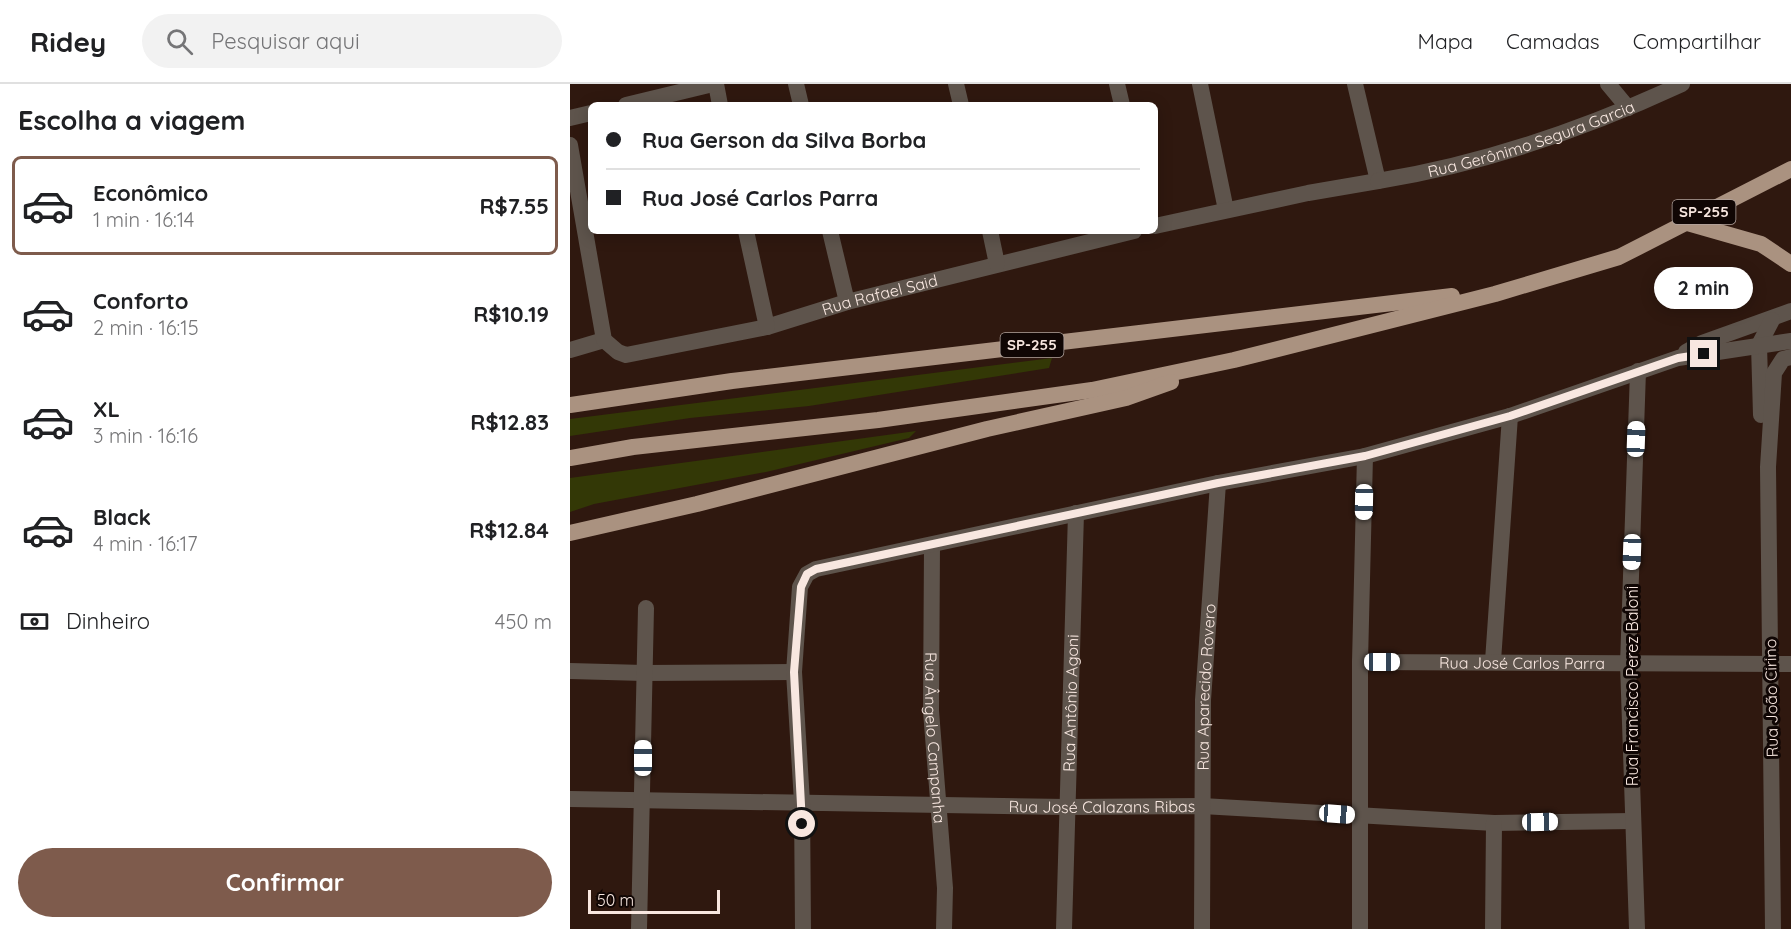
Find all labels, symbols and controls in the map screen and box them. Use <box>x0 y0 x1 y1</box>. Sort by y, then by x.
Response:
search box <box>142 14 562 68</box>
text: Ridey <box>30 24 106 59</box>
icon: search <box>163 25 196 58</box>
text: Pesquisar aqui <box>211 27 360 55</box>
text: Mapa <box>1418 28 1473 54</box>
text: Camadas <box>1506 28 1600 54</box>
text: Compartilhar <box>1633 28 1761 54</box>
street label: Rua Gerônimo Segura Garcia <box>1426 96 1637 181</box>
text: Escolha a viagem <box>18 103 246 137</box>
text: Rua Gerson da Silva Borba <box>642 126 926 154</box>
icon: car <box>21 179 75 233</box>
text: Econômico <box>93 179 208 207</box>
text: Rua José Carlos Parra <box>642 184 878 212</box>
text: R$7.55 <box>479 192 549 220</box>
road number: SP-255 <box>1672 200 1736 224</box>
text: 1 min · 16:14 <box>93 207 194 232</box>
callout: 2 min <box>1654 267 1754 309</box>
street label: Rua Rafael Said <box>819 270 940 319</box>
text: 2 min <box>1677 275 1730 300</box>
icon: car <box>21 287 75 341</box>
text: Conforto <box>93 287 188 315</box>
text: R$10.19 <box>473 300 549 328</box>
text: 2 min · 16:15 <box>93 315 199 340</box>
road number: SP-255 <box>1000 333 1064 357</box>
route end <box>1690 340 1717 367</box>
icon: car <box>21 395 75 449</box>
text: XL <box>93 395 120 423</box>
text: R$12.83 <box>470 408 549 436</box>
car <box>1626 421 1646 457</box>
text: 3 min · 16:16 <box>93 423 198 448</box>
car <box>1355 484 1373 520</box>
icon: car <box>21 503 75 557</box>
text: Black <box>93 503 151 531</box>
text: R$12.84 <box>469 516 549 544</box>
text: 4 min · 16:17 <box>93 531 197 556</box>
car <box>1622 534 1642 570</box>
street label: Rua Francisco Perez Baloni <box>1622 586 1642 786</box>
street label: Rua Aparecido Rovero <box>1193 603 1220 771</box>
icon: cash <box>18 605 51 638</box>
text: Dinheiro <box>66 607 150 635</box>
text: 450 m <box>495 609 552 634</box>
street label: Rua Antônio Agoni <box>1059 634 1082 772</box>
street label: Rua João Cirino <box>1760 639 1782 757</box>
street label: Rua Ângelo Campanha <box>921 652 950 824</box>
street label: Rua José Carlos Parra <box>1439 652 1605 673</box>
car <box>1364 653 1400 671</box>
car <box>634 740 652 776</box>
street label: Rua José Calazans Ribas <box>1008 796 1195 817</box>
car <box>1318 804 1356 824</box>
route start <box>788 810 815 837</box>
car <box>1522 813 1558 831</box>
button: Confirmar <box>18 848 552 917</box>
scale bar <box>588 887 720 914</box>
text: 50 m <box>597 890 634 910</box>

